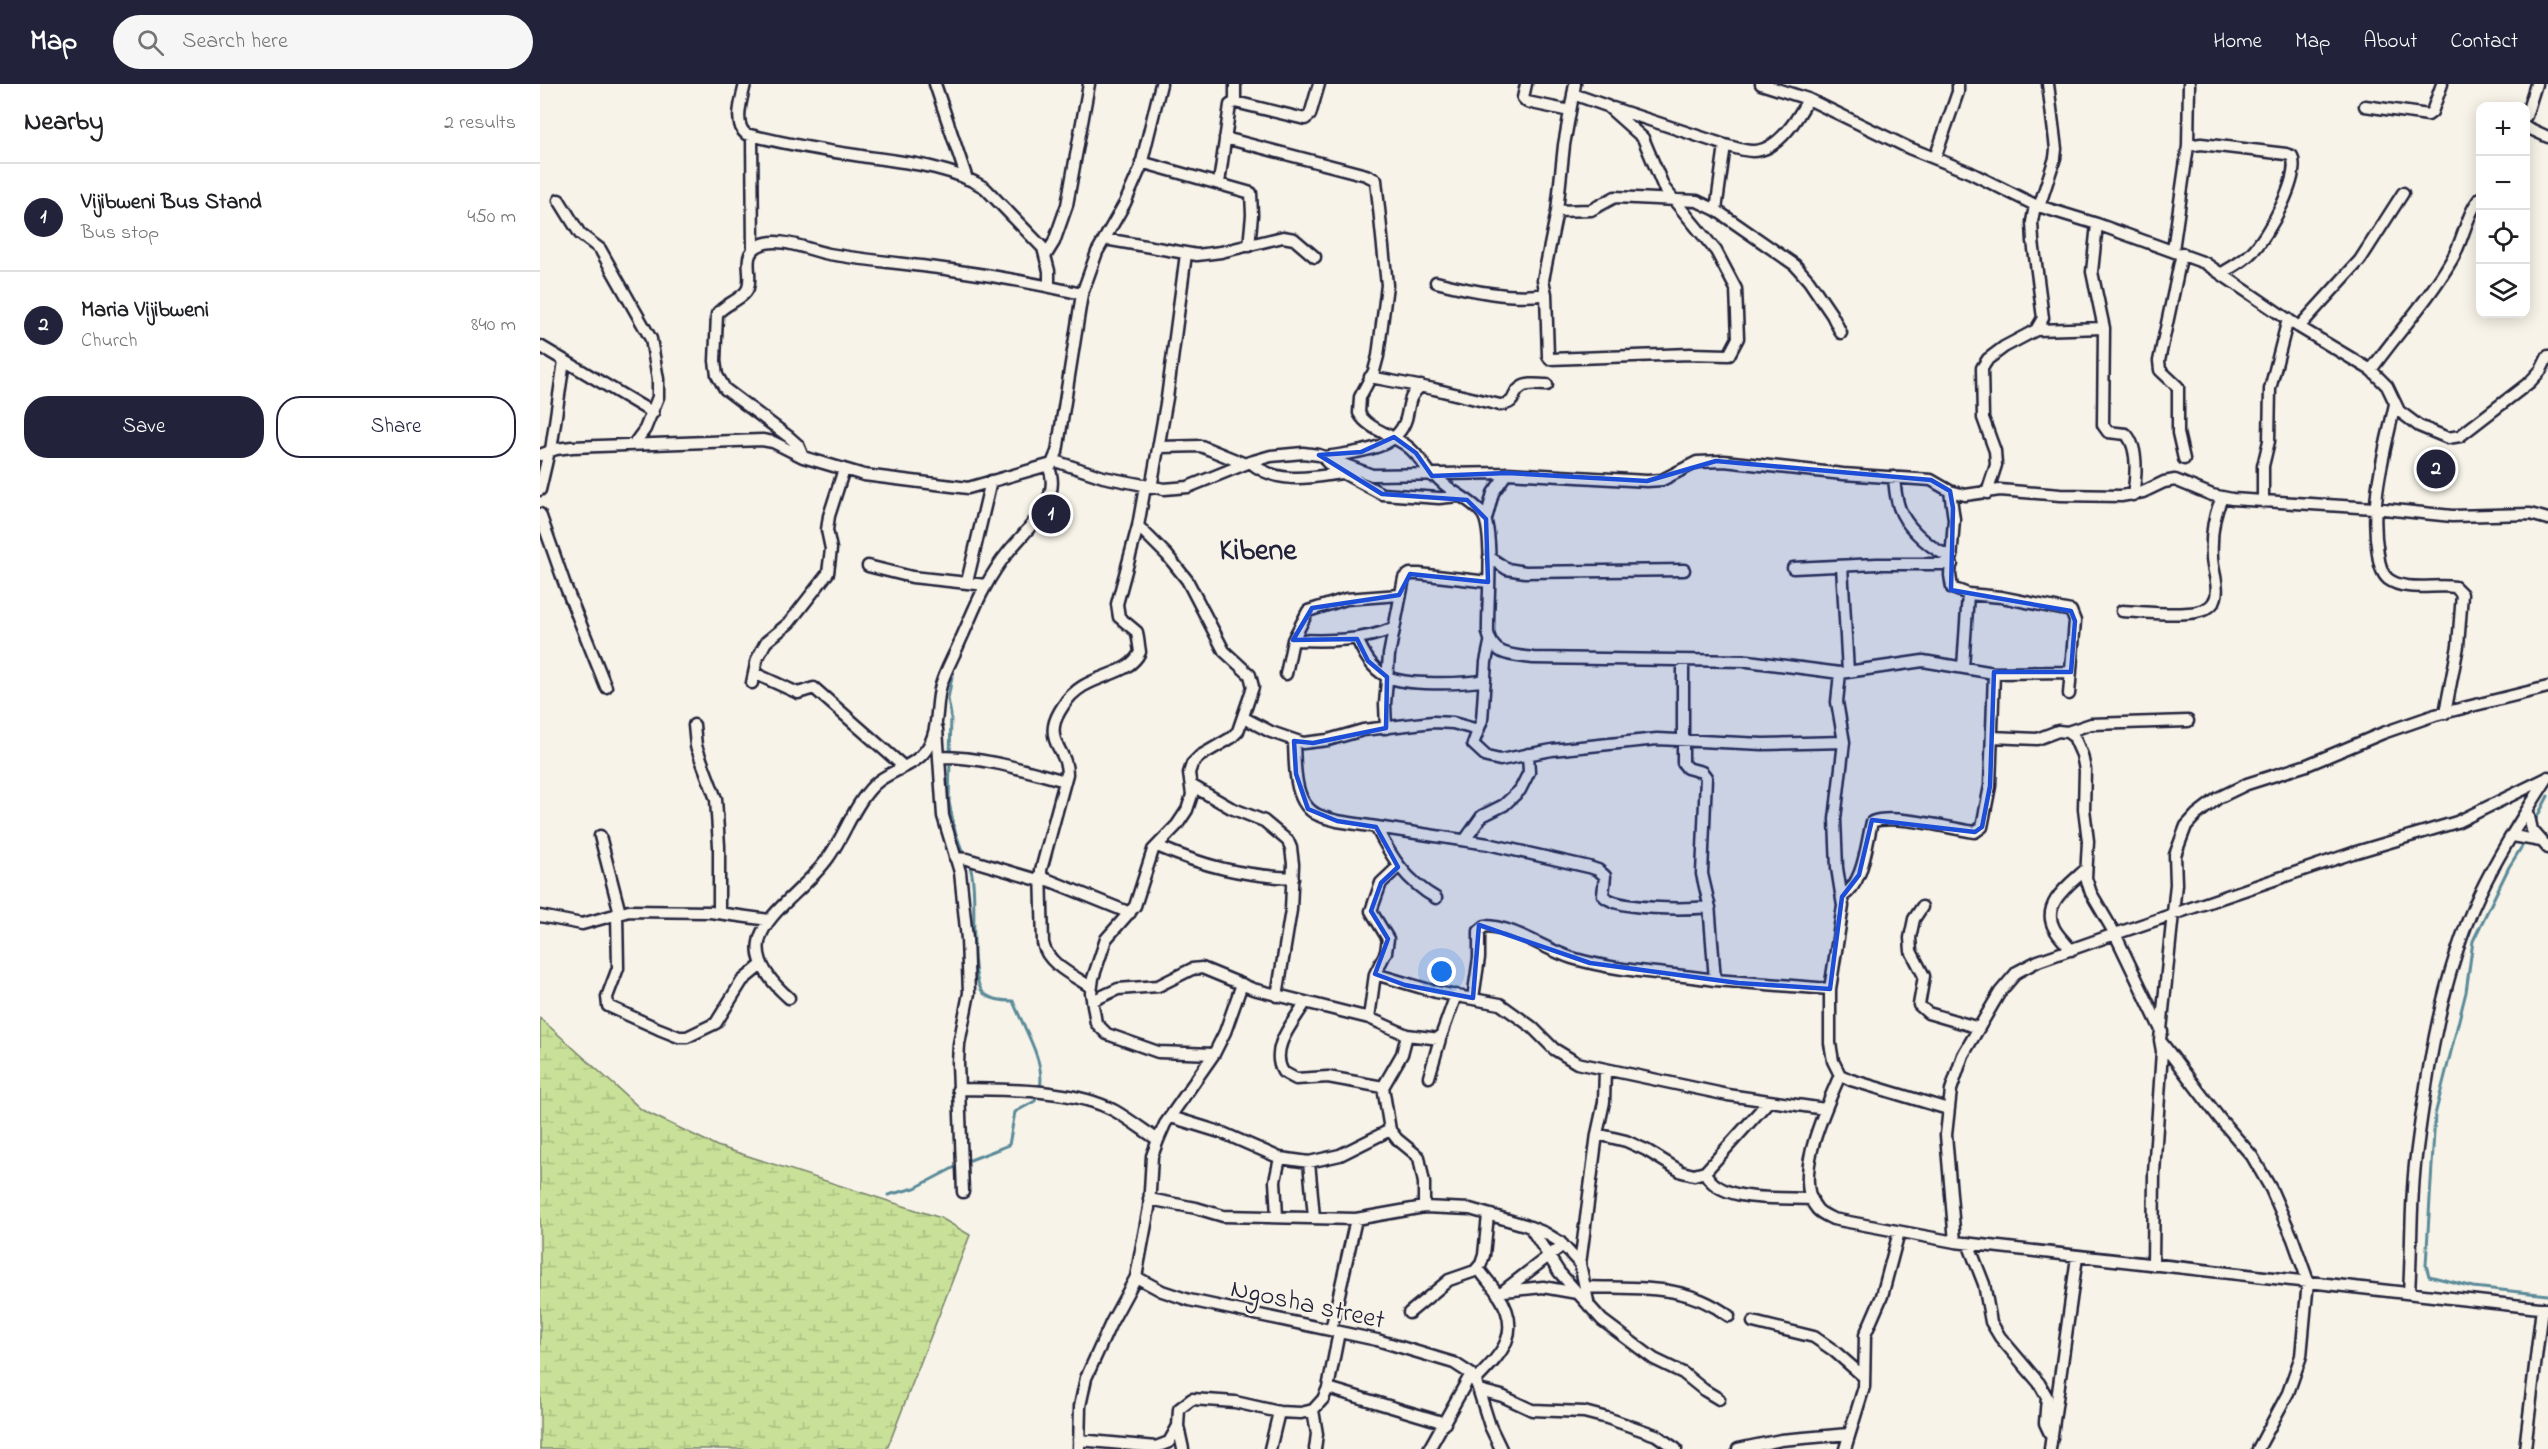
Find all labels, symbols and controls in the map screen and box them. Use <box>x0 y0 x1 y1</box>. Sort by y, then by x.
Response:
search box <box>113 15 533 69</box>
text: Map <box>30 22 77 63</box>
icon: search <box>134 26 167 59</box>
text: Search here <box>182 26 288 58</box>
text: Home <box>2213 27 2262 57</box>
text: Map <box>2295 27 2330 57</box>
text: About <box>2363 27 2417 57</box>
text: Contact <box>2450 27 2518 57</box>
map controls <box>2476 102 2530 318</box>
button: + <box>2476 102 2530 156</box>
text: Nearby <box>24 104 103 142</box>
text: 2 results <box>444 109 516 138</box>
button: − <box>2476 156 2530 210</box>
text: Vijibweni Bus Stand <box>81 187 262 219</box>
text: 1 <box>40 203 47 232</box>
text: 450 m <box>467 203 516 232</box>
button: locate <box>2476 210 2530 264</box>
text: Bus stop <box>81 219 159 248</box>
button: layers <box>2476 264 2530 318</box>
text: Maria Vijibweni <box>81 295 209 327</box>
text: 2 <box>39 311 48 340</box>
text: 840 m <box>471 311 516 340</box>
text: Church <box>81 327 137 356</box>
button: Save <box>24 396 264 458</box>
button: Share <box>276 396 516 458</box>
pin: 2 <box>2416 446 2456 492</box>
pin: 1 <box>1032 492 1070 536</box>
district label: Kibene <box>1219 530 1298 574</box>
your location <box>1427 957 1456 986</box>
street label: Ngosha street <box>1227 1270 1388 1341</box>

